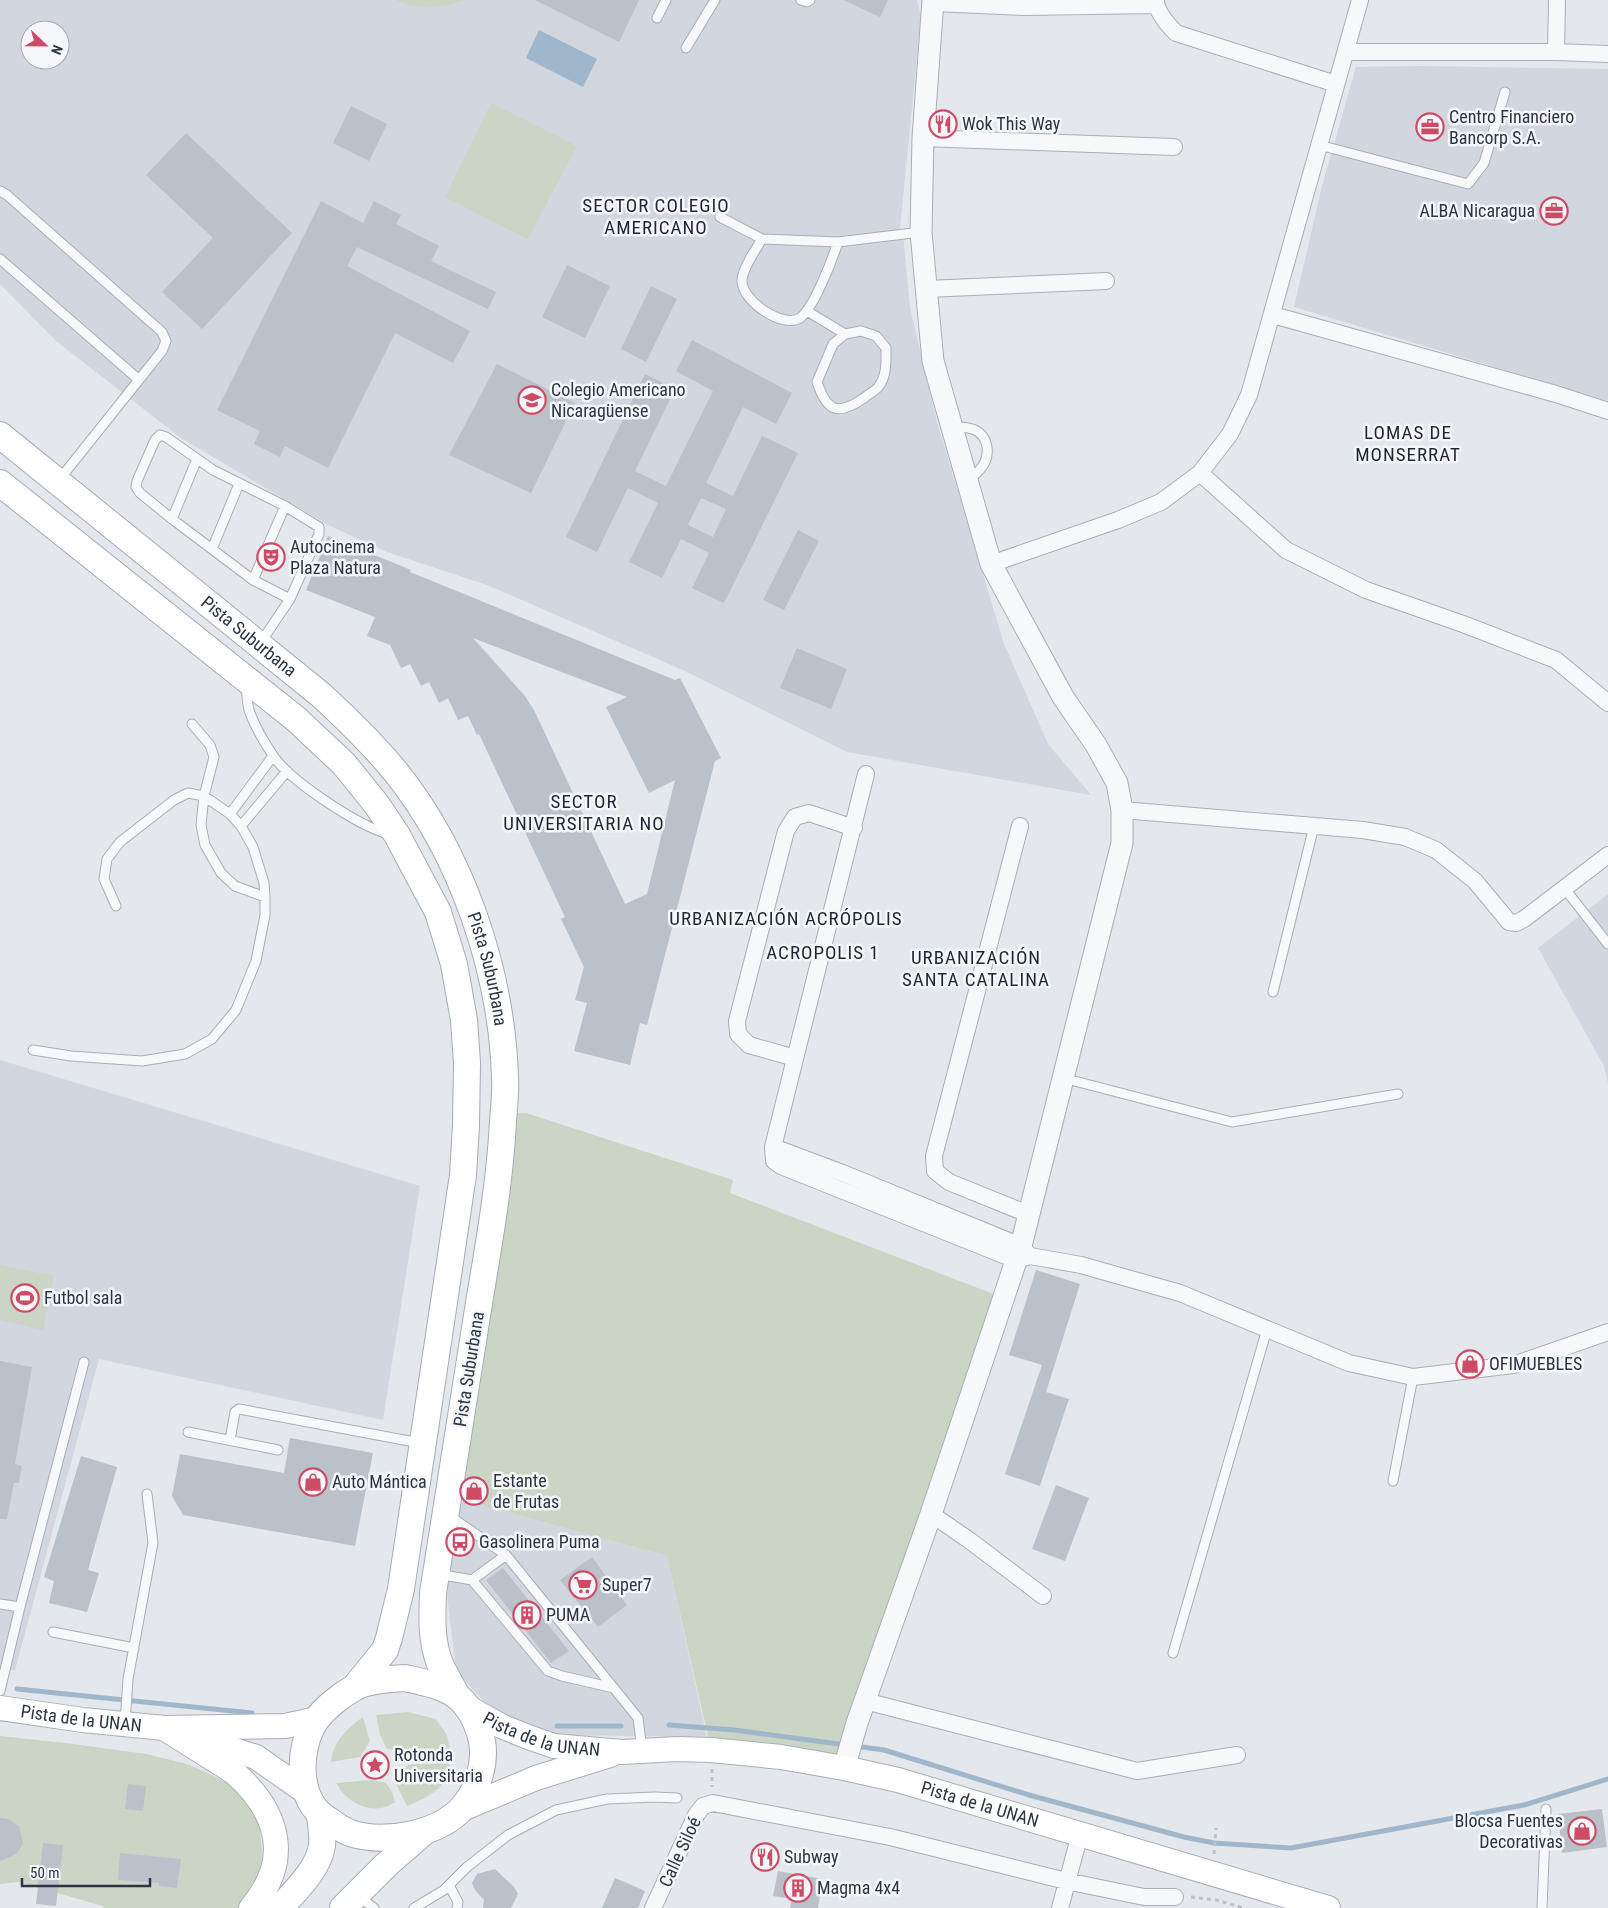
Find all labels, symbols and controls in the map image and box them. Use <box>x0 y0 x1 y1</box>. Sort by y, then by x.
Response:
north arrow <box>20 20 70 70</box>
text: N <box>48 43 66 57</box>
place label: Centro Financiero Bancorp S.A. <box>1449 106 1574 148</box>
restaurant icon: Wok This Way <box>928 109 958 139</box>
office icon: Centro Financiero Bancorp S.A. <box>1415 112 1445 142</box>
place label: Wok This Way <box>962 113 1061 134</box>
district label: SECTOR COLEGIO AMERICANO <box>582 194 730 239</box>
office icon: ALBA Nicaragua <box>1539 196 1569 226</box>
place label: ALBA Nicaragua <box>1420 200 1535 221</box>
place label: Colegio Americano Nicaragüense <box>551 379 686 421</box>
school or university icon: Colegio Americano Nicaragüense <box>517 385 547 415</box>
district label: LOMAS DE MONSERRAT <box>1355 421 1461 466</box>
place label: Autocinema Plaza Natura <box>290 536 381 578</box>
theatre icon: Autocinema Plaza Natura <box>256 542 286 572</box>
street label: Pista Suburbana <box>197 591 301 681</box>
district label: SECTOR UNIVERSITARIA NO <box>503 790 665 835</box>
district label: URBANIZACIÓN ACRÓPOLIS <box>669 907 903 930</box>
street label: Pista Suburbana <box>464 909 512 1027</box>
district label: ACROPOLIS 1 <box>766 941 880 964</box>
district label: URBANIZACIÓN SANTA CATALINA <box>902 946 1050 991</box>
sports icon: Futbol sala <box>10 1283 40 1313</box>
place label: Futbol sala <box>44 1287 122 1308</box>
street label: Pista Suburbana <box>449 1310 488 1428</box>
shop icon: OFIMUEBLES <box>1455 1349 1485 1379</box>
place label: OFIMUEBLES <box>1489 1353 1582 1374</box>
shop icon: Auto Mántica <box>298 1467 328 1497</box>
place label: Estante de Frutas <box>493 1470 559 1512</box>
place label: Auto Mántica <box>332 1471 427 1492</box>
shop icon: Estante de Frutas <box>459 1476 489 1506</box>
bus stop icon: Gasolinera Puma <box>445 1527 475 1557</box>
place label: Gasolinera Puma <box>479 1531 600 1552</box>
supermarket icon: Super7 <box>568 1570 598 1600</box>
place label: Super7 <box>602 1574 652 1595</box>
building icon: PUMA <box>512 1600 542 1630</box>
place label: PUMA <box>546 1604 591 1625</box>
street label: Pista de la UNAN <box>19 1700 143 1736</box>
street label: Pista de la UNAN <box>480 1707 601 1760</box>
place label: Rotonda Universitaria <box>394 1744 483 1786</box>
place icon: Rotonda Universitaria <box>360 1750 390 1780</box>
street label: Pista de la UNAN <box>919 1776 1041 1831</box>
place label: Blocsa Fuentes Decorativas <box>1454 1810 1563 1852</box>
street label: Calle Siloé <box>654 1813 705 1890</box>
shop icon: Blocsa Fuentes Decorativas <box>1567 1816 1597 1846</box>
restaurant icon: Subway <box>750 1842 780 1872</box>
place label: Subway <box>784 1846 839 1867</box>
scale bar <box>22 1856 150 1888</box>
text: 50 m <box>30 1864 60 1882</box>
building icon: Magma 4x4 <box>783 1873 813 1903</box>
place label: Magma 4x4 <box>817 1877 900 1898</box>

